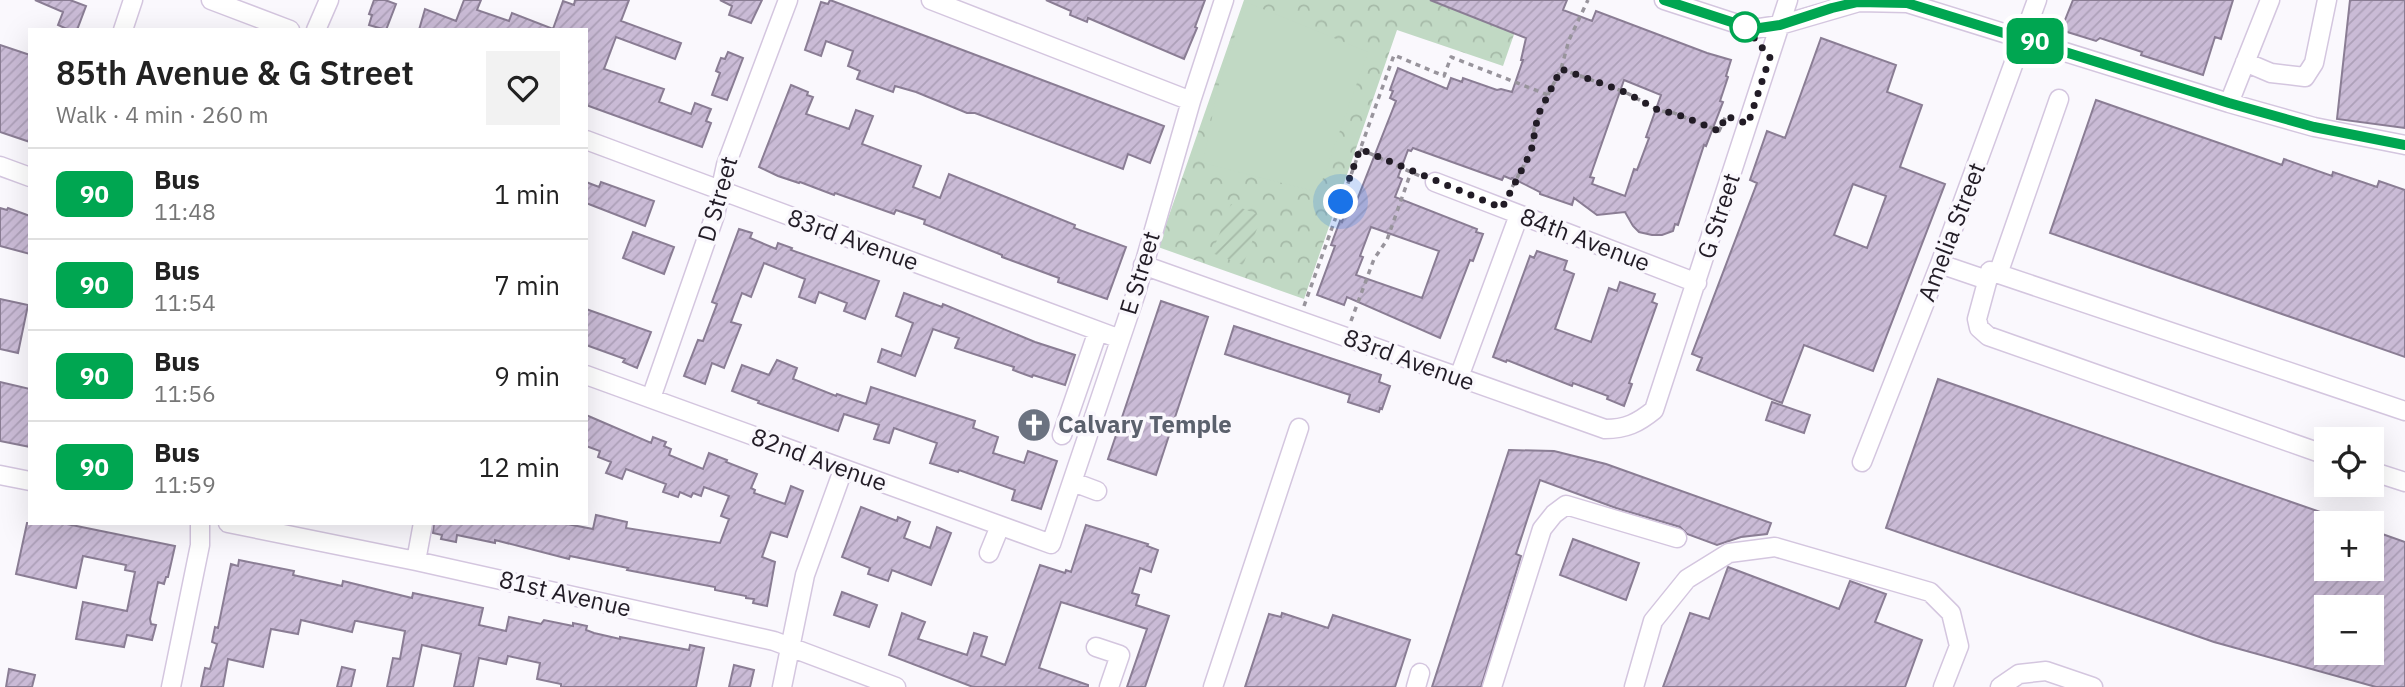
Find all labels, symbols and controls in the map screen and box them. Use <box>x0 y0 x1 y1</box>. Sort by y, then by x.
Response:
unlabelled marker <box>1730 12 1760 42</box>
line badge: 90 <box>2004 18 2066 64</box>
text: 90 <box>2021 25 2049 57</box>
text: 85th Avenue & G Street <box>56 51 414 94</box>
button: heart <box>486 51 560 125</box>
text: Walk · 4 min · 260 m <box>56 99 269 129</box>
street label: D Street <box>690 152 744 245</box>
street label: Amelia Street <box>1910 158 1992 306</box>
text: Bus <box>154 162 200 196</box>
street label: G Street <box>1689 169 1747 263</box>
text: 1 min <box>494 177 560 211</box>
text: 90 <box>80 178 109 210</box>
your location <box>1323 184 1358 219</box>
text: 11:48 <box>154 196 216 226</box>
street label: 84th Avenue <box>1516 200 1655 278</box>
street label: 83rd Avenue <box>783 201 923 278</box>
street label: E Street <box>1111 227 1167 318</box>
text: Bus <box>154 253 200 287</box>
text: 7 min <box>494 268 560 302</box>
text: 90 <box>80 269 109 301</box>
text: 11:54 <box>154 287 216 317</box>
street label: 83rd Avenue <box>1339 321 1479 398</box>
text: Bus <box>154 344 200 378</box>
text: 9 min <box>494 359 560 393</box>
text: 90 <box>80 360 109 392</box>
text: 11:56 <box>154 378 216 408</box>
church icon: Calvary Temple <box>1015 406 1053 444</box>
place label: Calvary Temple <box>1058 408 1232 440</box>
street label: 82nd Avenue <box>747 420 892 498</box>
map controls <box>2314 427 2384 665</box>
button: locate <box>2314 427 2384 497</box>
text: Bus <box>154 435 200 469</box>
text: 12 min <box>479 450 560 484</box>
text: 90 <box>80 451 109 483</box>
text: 11:59 <box>154 469 216 499</box>
button: + <box>2314 511 2384 581</box>
street label: 81st Avenue <box>496 562 634 624</box>
button: − <box>2314 595 2384 665</box>

